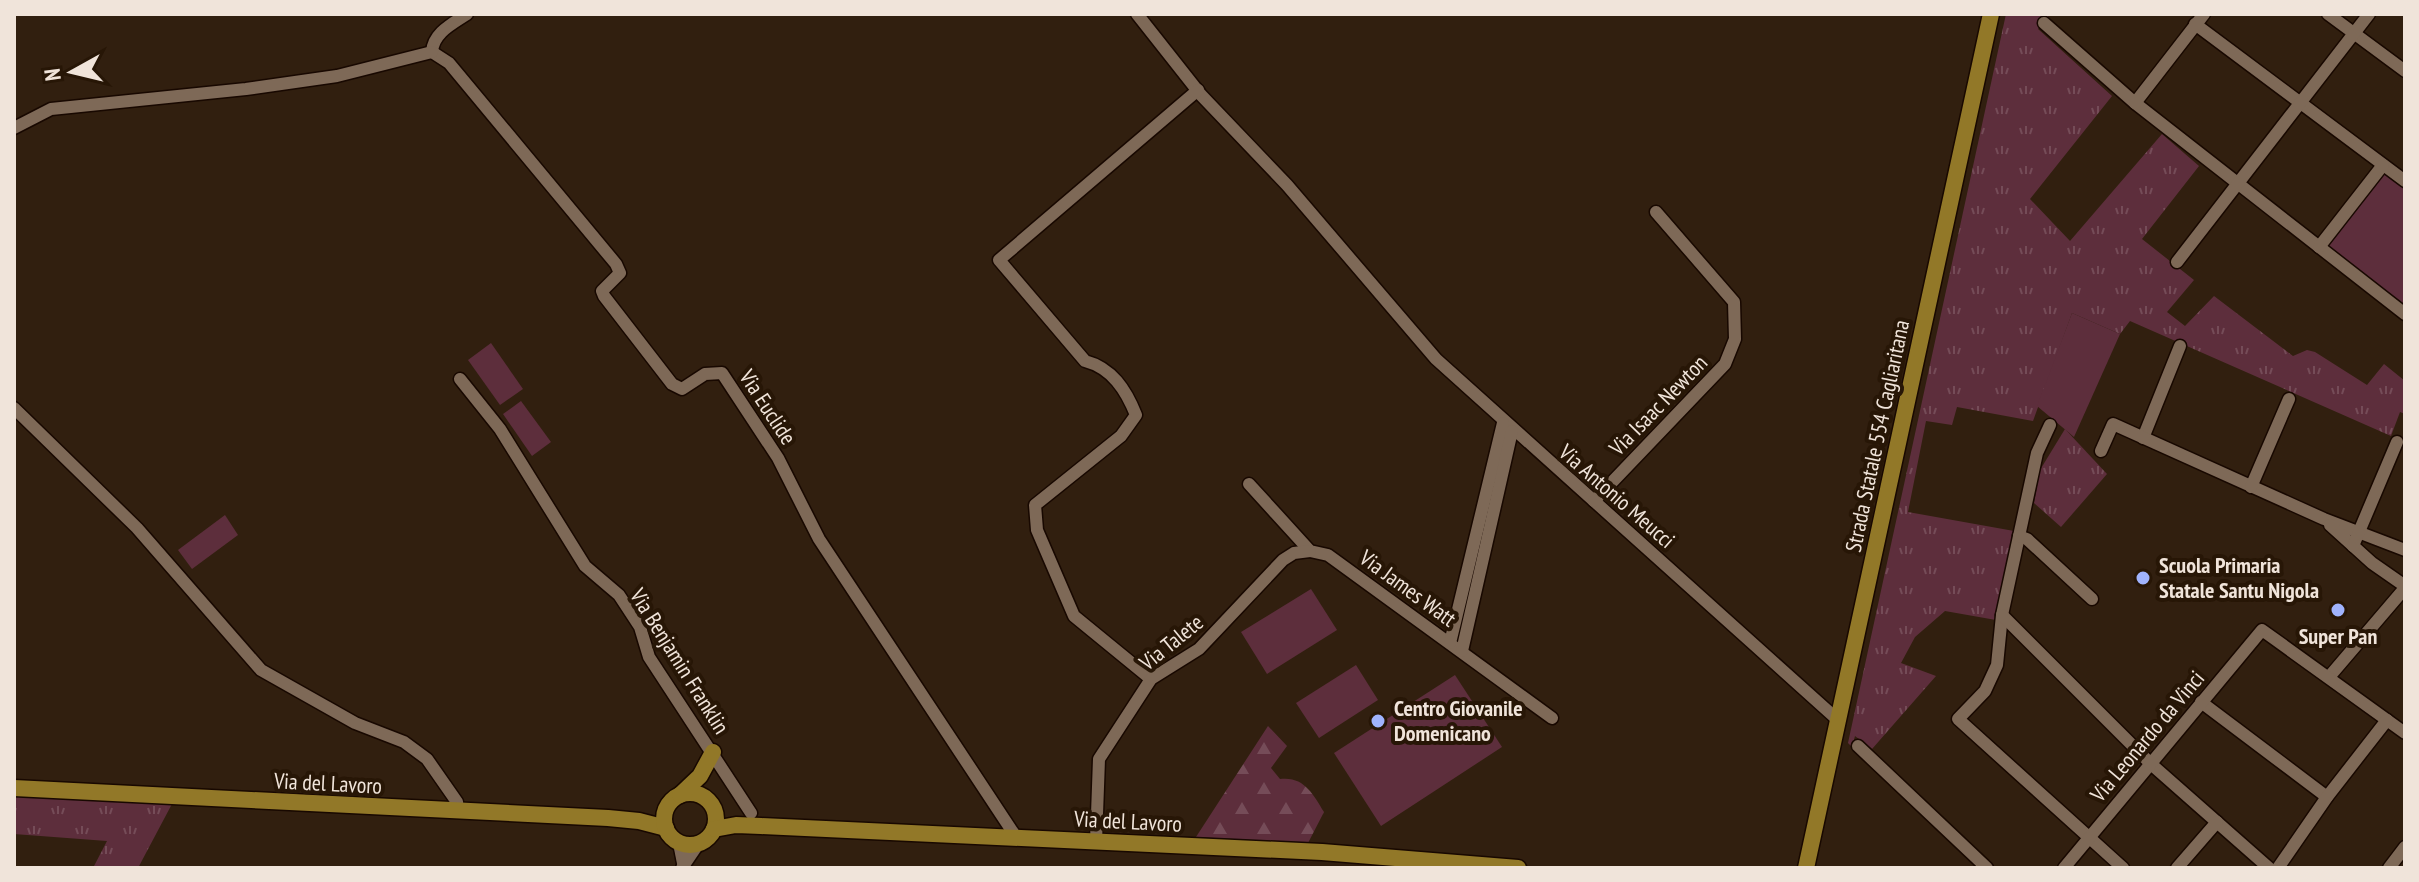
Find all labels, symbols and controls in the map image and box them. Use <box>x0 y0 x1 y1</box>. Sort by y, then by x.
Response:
north arrow <box>32 32 112 112</box>
text: N <box>38 67 67 83</box>
street label: Strada Statale 554 Cagliaritana <box>1839 317 1915 555</box>
street label: Via Isaac Newton <box>1602 349 1713 462</box>
street label: Via Euclide <box>733 363 803 450</box>
street label: Via Antonio Meucci <box>1552 437 1681 554</box>
street label: Via James Watt <box>1353 543 1462 632</box>
place label: Scuola Primaria Statale Santu Nigola <box>2159 551 2319 604</box>
marker: Scuola Primaria Statale Santu Nigola <box>2134 569 2152 587</box>
street label: Via Benjamin Franklin <box>624 582 736 739</box>
marker: Super Pan <box>2329 601 2347 619</box>
street label: Via Talete <box>1133 608 1208 677</box>
place label: Super Pan <box>2299 622 2377 650</box>
street label: Via Leonardo da Vinci <box>2083 665 2210 808</box>
place label: Centro Giovanile Domenicano <box>1394 694 1523 747</box>
marker: Centro Giovanile Domenicano <box>1369 712 1387 730</box>
street label: Via del Lavoro <box>272 766 383 800</box>
street label: Via del Lavoro <box>1072 804 1183 838</box>

